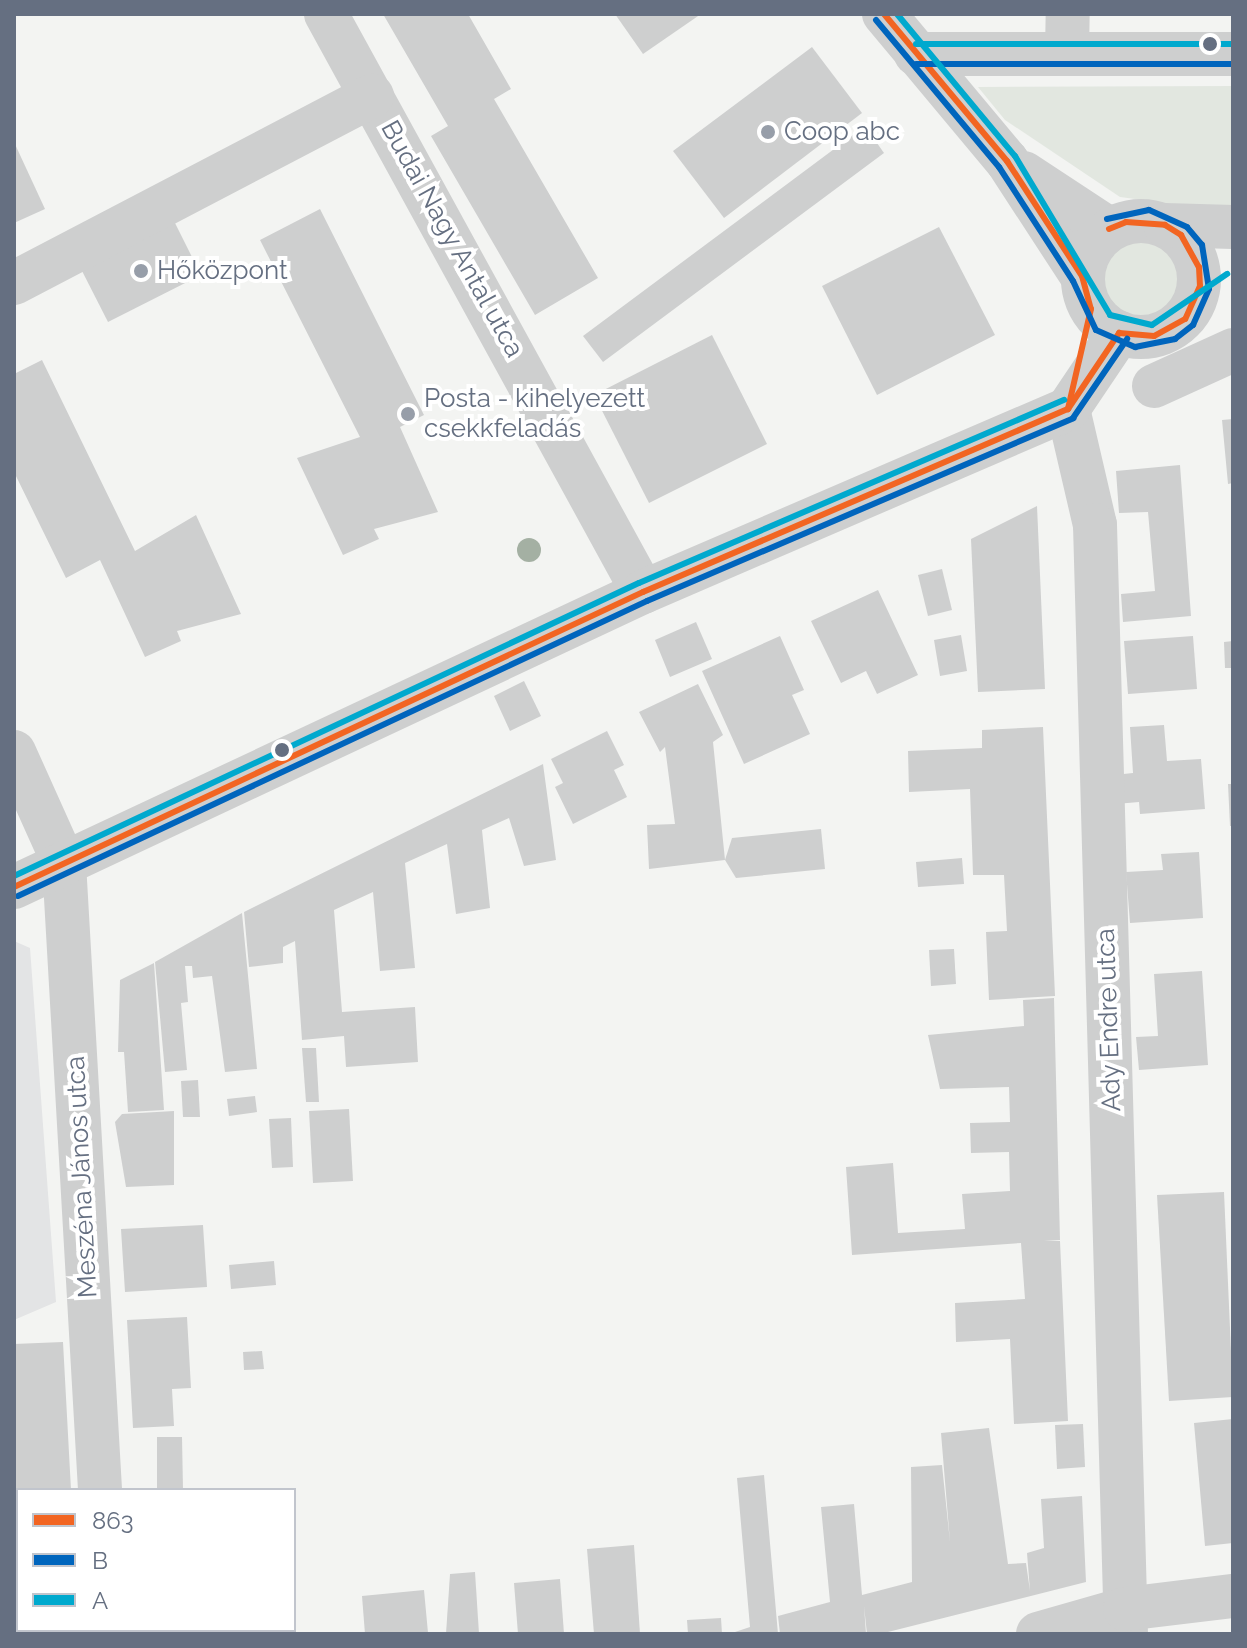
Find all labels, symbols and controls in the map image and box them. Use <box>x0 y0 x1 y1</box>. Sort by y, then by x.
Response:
unlabelled marker <box>1202 36 1218 52</box>
street label: Budai Nagy Antal utca <box>373 114 531 364</box>
place label: Coop abc <box>784 116 900 148</box>
marker: Coop abc <box>759 123 777 141</box>
place label: Hőközpont <box>157 255 288 287</box>
marker: Hőközpont <box>132 262 150 280</box>
place label: Posta - kihelyezett csekkfeladás <box>424 383 645 444</box>
marker: Posta - kihelyezett csekkfeladás <box>399 405 417 423</box>
unlabelled marker <box>274 742 290 758</box>
street label: Ady Endre utca <box>1090 927 1128 1113</box>
street label: Meszéna János utca <box>60 1055 104 1299</box>
legend <box>16 1488 296 1632</box>
text: 863 <box>92 1506 134 1535</box>
text: B <box>92 1546 108 1575</box>
text: A <box>92 1586 108 1615</box>

